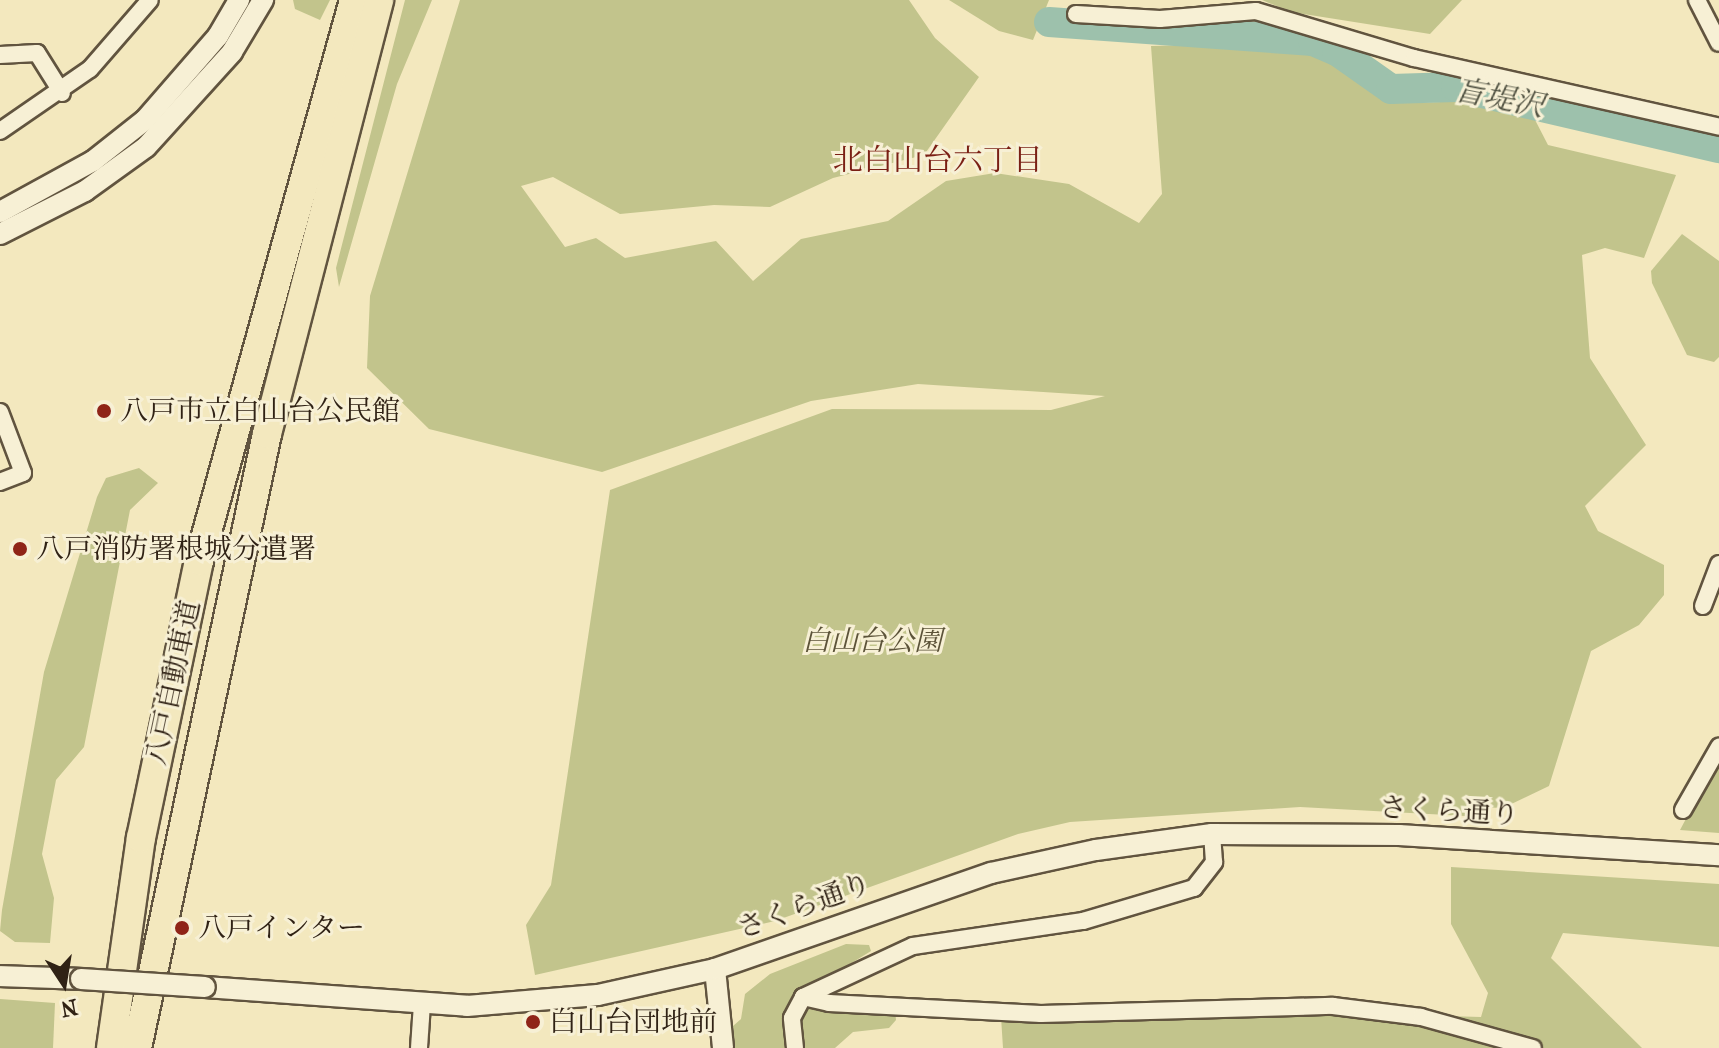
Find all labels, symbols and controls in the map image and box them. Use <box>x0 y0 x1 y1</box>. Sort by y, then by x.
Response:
water label: 盲堤沢 <box>1451 73 1547 125</box>
district label: 北白山台六丁目 <box>833 143 1043 179</box>
place label: 八戸市立白山台公民館 <box>120 394 400 428</box>
marker: 八戸市立白山台公民館 <box>95 402 113 420</box>
place label: 八戸消防署根城分遣署 <box>36 532 316 566</box>
marker: 八戸消防署根城分遣署 <box>11 540 29 558</box>
street label: 八戸自動車道 <box>139 597 207 769</box>
park label: 白山台公園 <box>802 624 942 658</box>
street label: さくら通り <box>1378 791 1520 831</box>
street label: さくら通り <box>732 866 876 946</box>
place label: 八戸インター <box>198 911 366 945</box>
marker: 八戸インター <box>173 919 191 937</box>
north arrow <box>24 944 104 1024</box>
text: N <box>58 993 80 1022</box>
place label: 白山台団地前 <box>549 1005 717 1039</box>
marker: 白山台団地前 <box>524 1013 542 1031</box>

